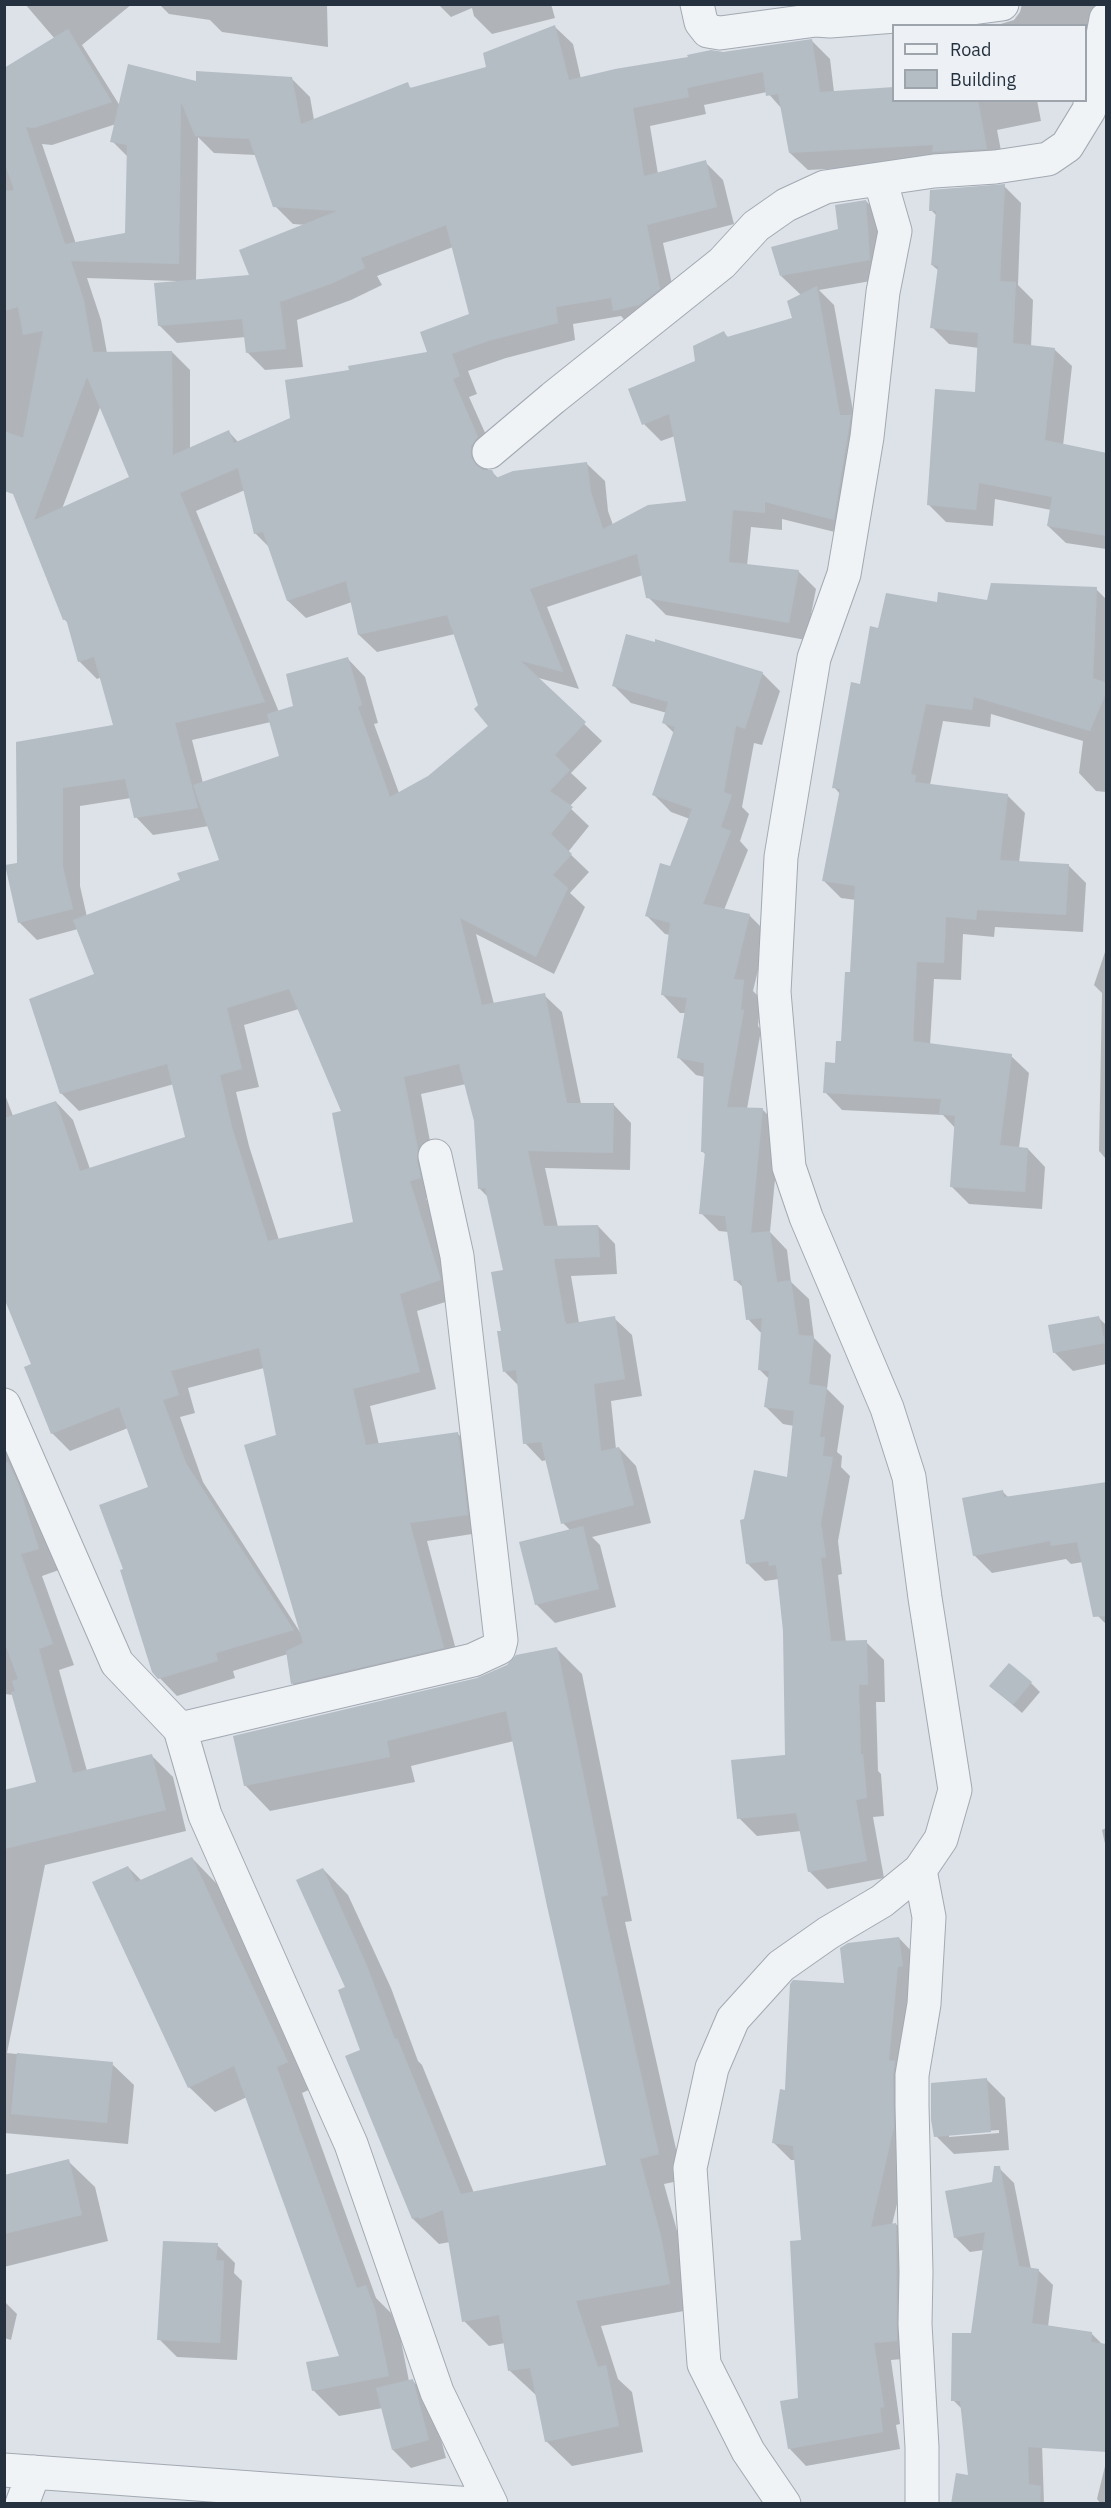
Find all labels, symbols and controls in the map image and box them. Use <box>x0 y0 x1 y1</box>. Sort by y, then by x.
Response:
legend <box>892 24 1087 102</box>
text: Road <box>950 38 991 61</box>
text: Building <box>950 68 1016 91</box>

